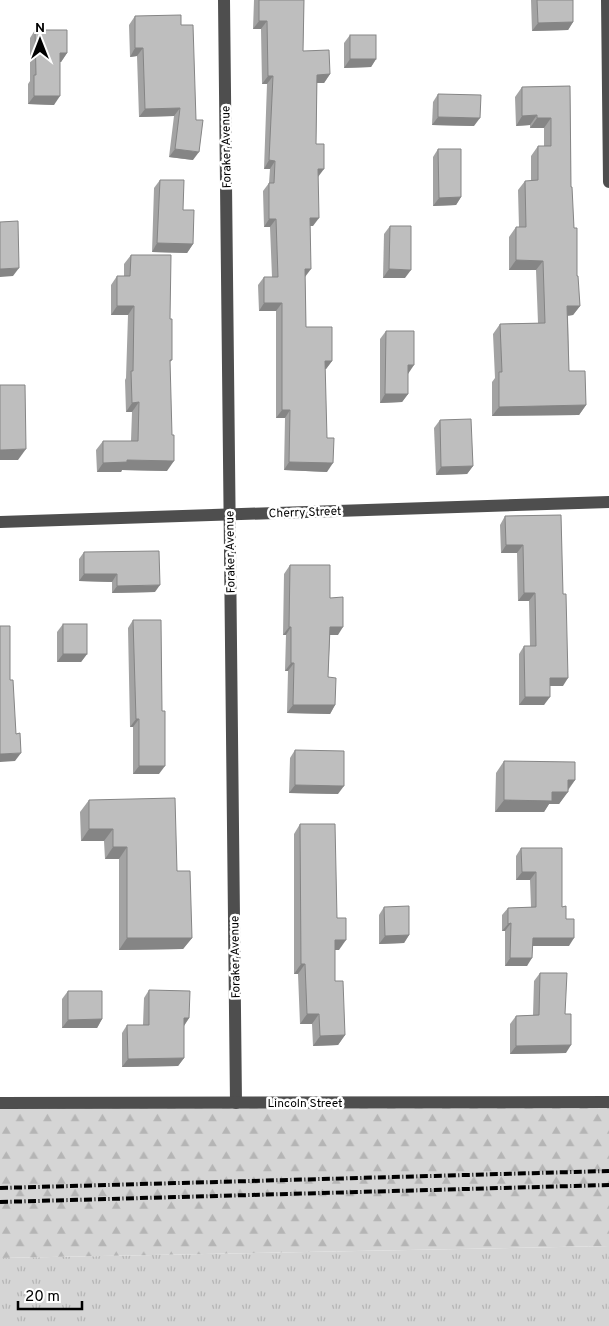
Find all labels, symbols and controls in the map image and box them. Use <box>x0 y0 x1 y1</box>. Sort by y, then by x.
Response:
north arrow <box>15 15 65 65</box>
text: N <box>35 20 45 37</box>
street label: Foraker Avenue <box>218 105 236 189</box>
street label: Cherry Street <box>268 504 342 522</box>
street label: Foraker Avenue <box>222 510 240 594</box>
street label: Foraker Avenue <box>227 915 245 999</box>
street label: Lincoln Street <box>267 1096 343 1112</box>
scale bar <box>18 1278 81 1310</box>
text: 20 m <box>25 1288 60 1307</box>

